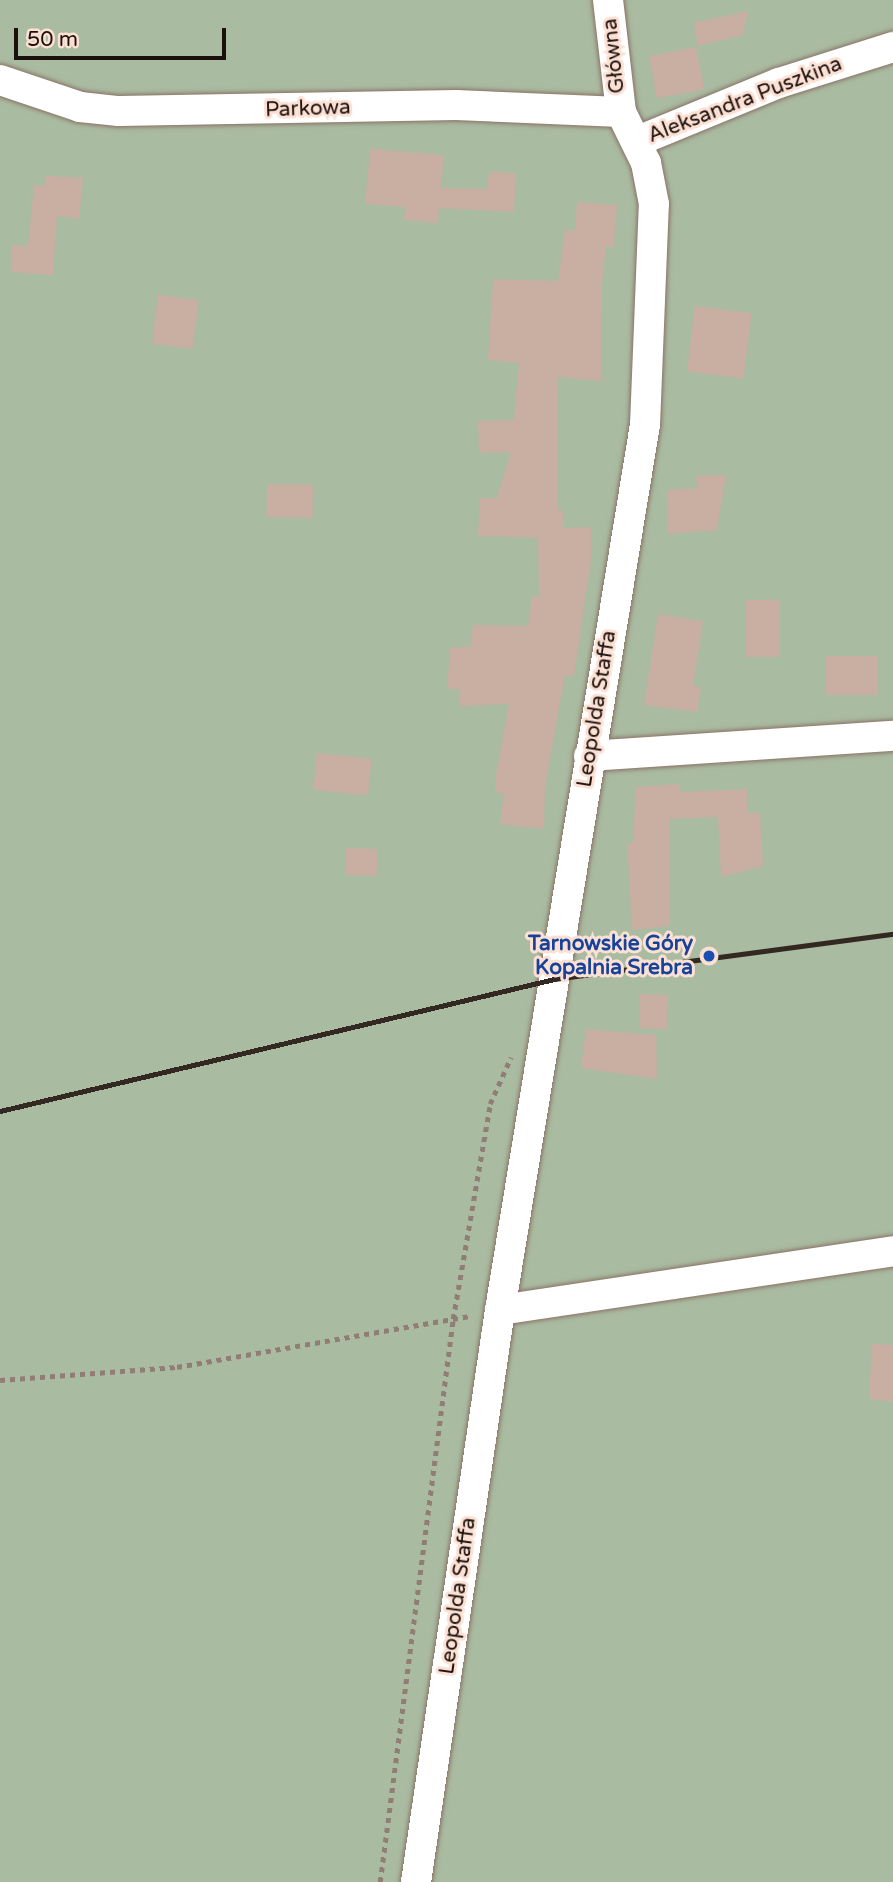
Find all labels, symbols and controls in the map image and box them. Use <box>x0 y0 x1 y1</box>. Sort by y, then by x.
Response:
scale bar <box>18 14 229 58</box>
street label: Główna <box>598 17 630 95</box>
text: 50 m <box>27 27 78 52</box>
street label: Aleksandra Puszkina <box>644 51 846 149</box>
street label: Parkowa <box>265 95 351 123</box>
street label: Leopolda Staffa <box>572 629 622 789</box>
place label: Tarnowskie Góry Kopalnia Srebra <box>528 931 693 981</box>
marker: Tarnowskie Góry Kopalnia Srebra <box>699 946 719 966</box>
street label: Leopolda Staffa <box>435 1516 481 1676</box>

